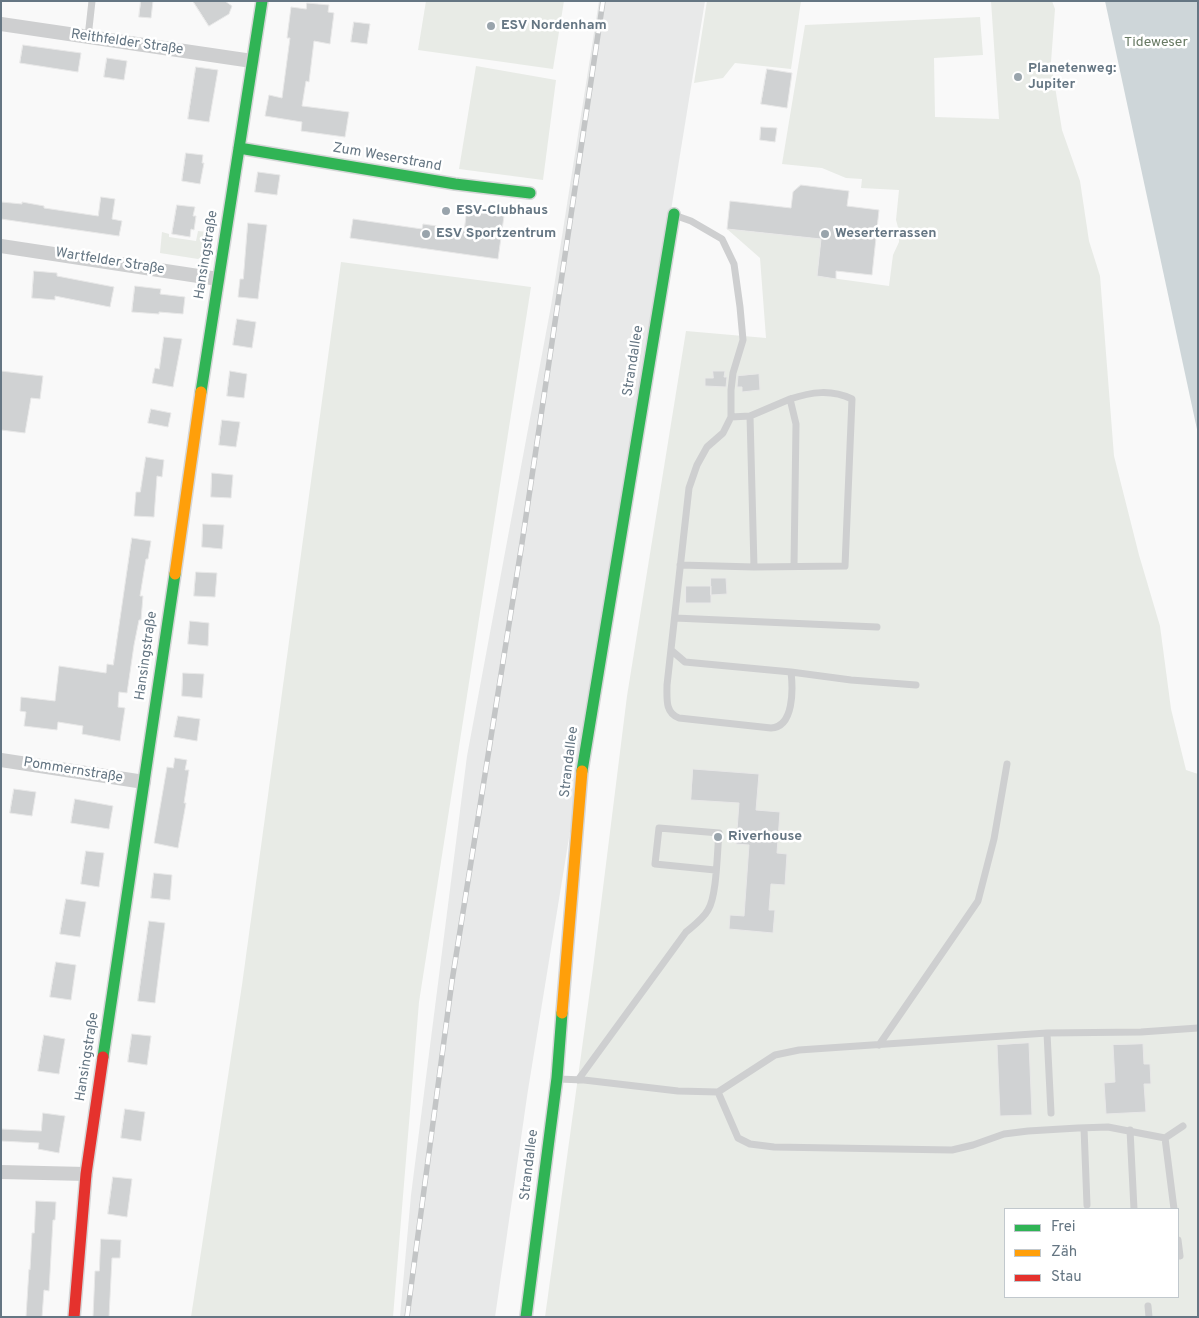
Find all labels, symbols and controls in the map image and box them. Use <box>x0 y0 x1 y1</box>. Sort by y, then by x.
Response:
place label: ESV Nordenham <box>501 18 607 34</box>
marker: ESV Nordenham <box>485 20 497 32</box>
street label: Reithfelder Straße <box>70 27 184 59</box>
park label: Tideweser <box>1124 35 1188 51</box>
place label: Planetenweg: Jupiter <box>1028 61 1117 94</box>
marker: Planetenweg: Jupiter <box>1012 71 1024 83</box>
street label: Zum Weserstrand <box>331 140 443 176</box>
place label: ESV-Clubhaus <box>456 203 548 219</box>
marker: ESV-Clubhaus <box>440 205 452 217</box>
street label: Hansingstraße <box>192 209 222 301</box>
place label: ESV Sportzentrum <box>436 226 556 242</box>
place label: Weserterrassen <box>835 226 937 242</box>
marker: ESV Sportzentrum <box>420 228 432 240</box>
marker: Weserterrassen <box>819 228 831 240</box>
street label: Wartfelder Straße <box>54 245 166 279</box>
street label: Strandallee <box>620 324 648 398</box>
street label: Hansingstraße <box>132 610 162 702</box>
street label: Strandallee <box>557 725 583 799</box>
street label: Pommernstraße <box>22 755 124 787</box>
place label: Riverhouse <box>728 829 802 845</box>
marker: Riverhouse <box>712 831 724 843</box>
street label: Hansingstraße <box>73 1011 103 1103</box>
street label: Strandallee <box>517 1128 543 1202</box>
legend <box>1004 1208 1179 1298</box>
text: Frei <box>1051 1218 1076 1237</box>
text: Zäh <box>1051 1243 1077 1262</box>
text: Stau <box>1051 1268 1082 1287</box>

